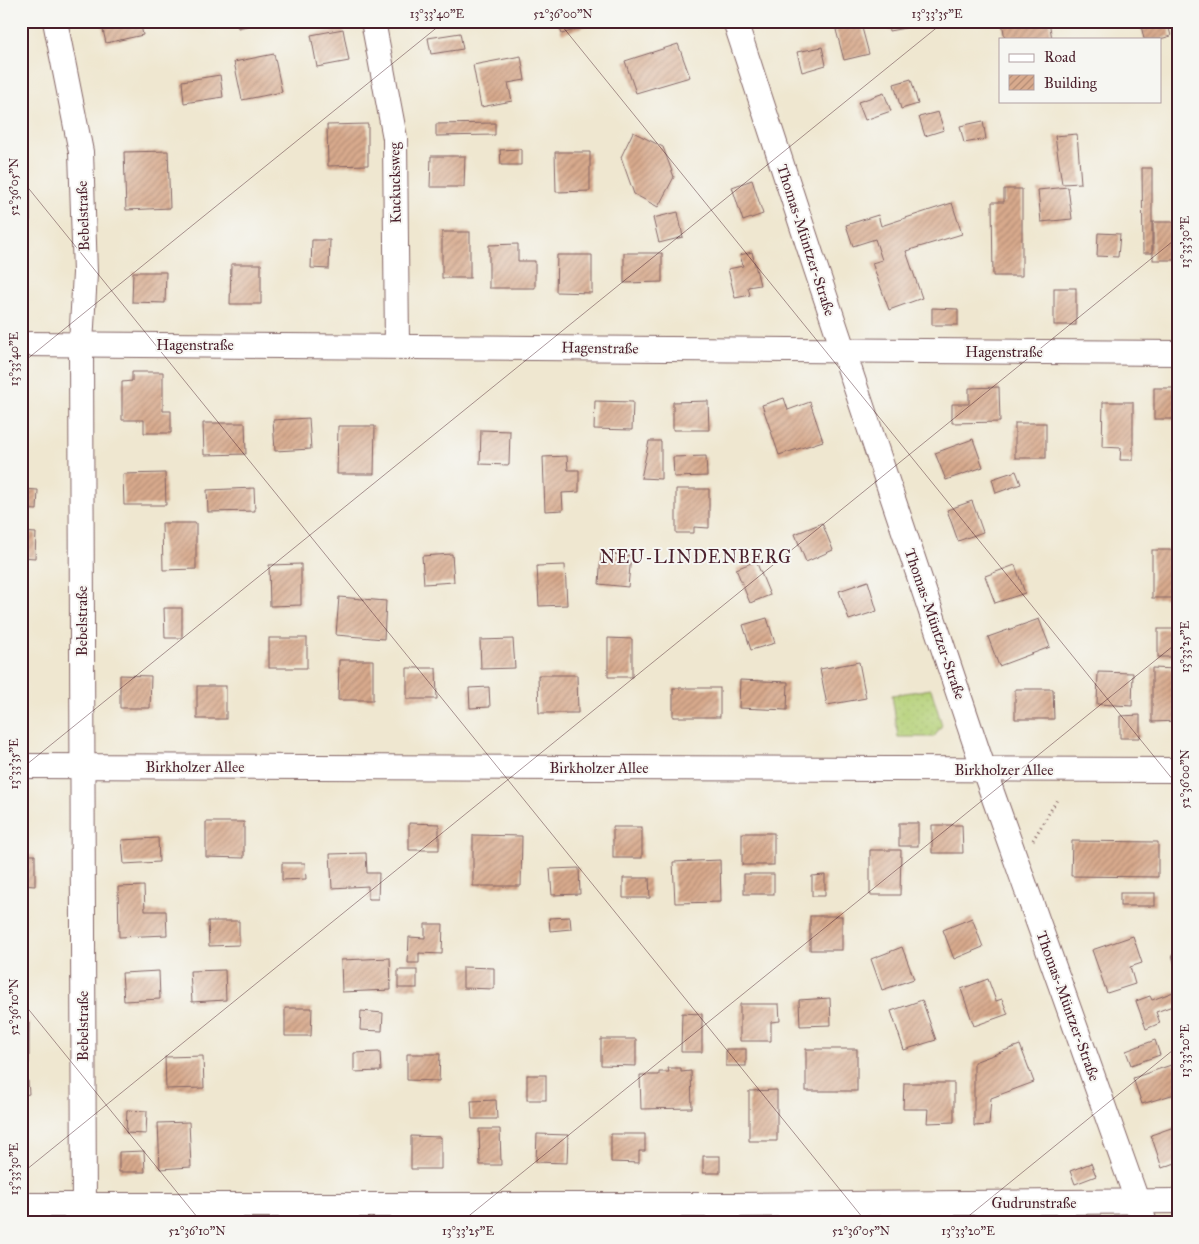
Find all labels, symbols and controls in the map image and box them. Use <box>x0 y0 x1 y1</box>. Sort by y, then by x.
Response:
text: 13°33'40"E <box>410 7 465 21</box>
text: 52°36'00"N <box>533 7 593 21</box>
text: 13°33'35"E <box>911 7 963 21</box>
legend <box>999 38 1162 102</box>
text: Road <box>1044 48 1076 66</box>
text: Building <box>1044 74 1098 92</box>
street label: Kuckucksweg <box>385 141 405 224</box>
text: 52°36'05"N <box>7 158 21 216</box>
street label: Thomas-Müntzer-Straße <box>773 162 839 318</box>
street label: Bebelstraße <box>73 180 93 252</box>
text: 13°33'30"E <box>1178 215 1192 268</box>
text: 13°33'40"E <box>7 331 21 386</box>
street label: Hagenstraße <box>156 336 234 354</box>
street label: Hagenstraße <box>561 338 639 358</box>
street label: Hagenstraße <box>965 343 1043 361</box>
district label: NEU-LINDENBERG <box>600 546 792 568</box>
street label: Thomas-Müntzer-Straße <box>901 546 969 702</box>
street label: Bebelstraße <box>73 586 91 656</box>
text: 13°33'25"E <box>1178 621 1192 673</box>
text: 13°33'35"E <box>7 738 21 790</box>
text: 52°36'00"N <box>1178 749 1192 809</box>
street label: Birkholzer Allee <box>145 758 245 776</box>
street label: Birkholzer Allee <box>549 759 649 777</box>
street label: Birkholzer Allee <box>954 761 1054 779</box>
street label: Thomas-Müntzer-Straße <box>1032 929 1104 1083</box>
text: 52°36'10"N <box>7 978 21 1036</box>
street label: Bebelstraße <box>74 991 92 1061</box>
text: 13°33'20"E <box>1178 1024 1192 1078</box>
text: 13°33'30"E <box>7 1142 21 1195</box>
street label: Gudrunstraße <box>991 1194 1077 1212</box>
text: 52°36'10"N <box>168 1224 226 1238</box>
text: 13°33'25"E <box>442 1224 494 1238</box>
text: 52°36'05"N <box>832 1224 890 1238</box>
text: 13°33'20"E <box>941 1224 995 1238</box>

